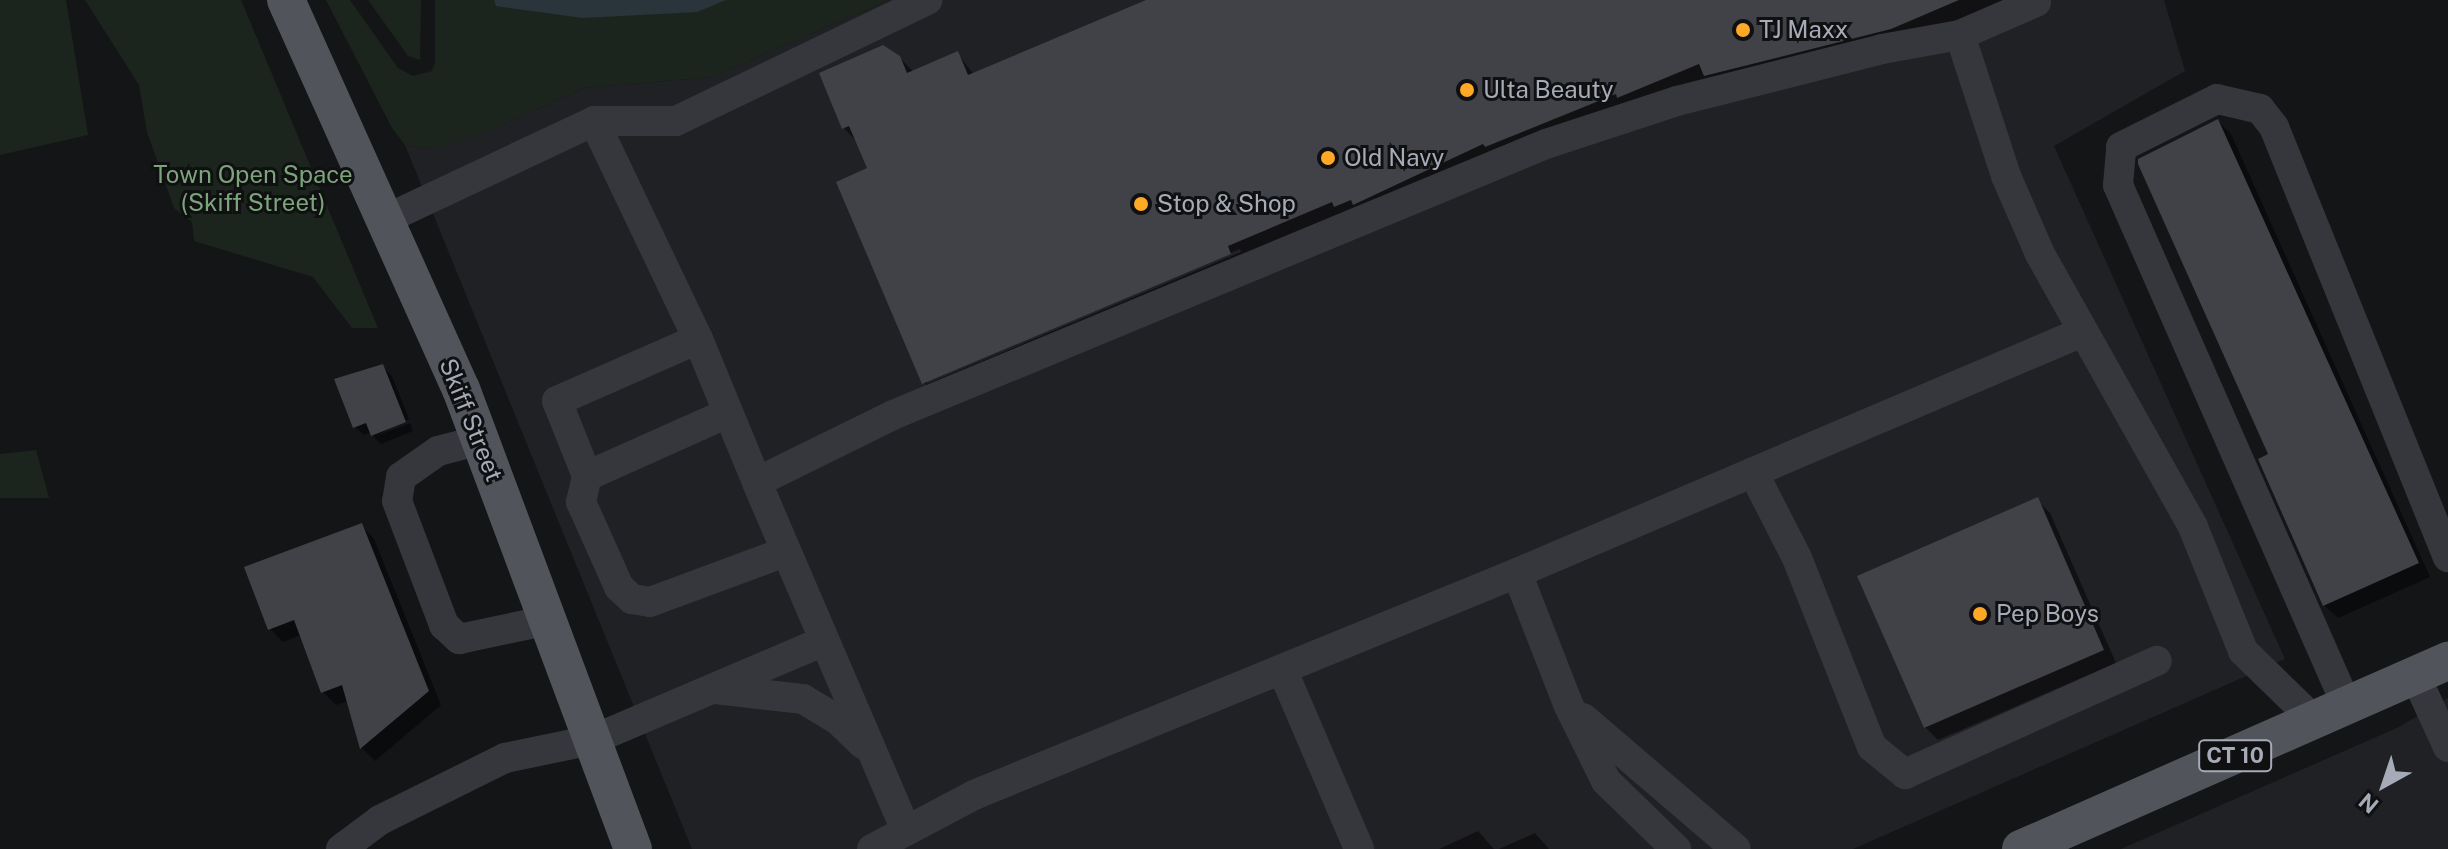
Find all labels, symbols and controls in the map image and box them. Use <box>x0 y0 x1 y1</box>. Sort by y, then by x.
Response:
place label: TJ Maxx <box>1759 16 1848 44</box>
marker: TJ Maxx <box>1734 21 1752 39</box>
place label: Ulta Beauty <box>1483 76 1614 104</box>
marker: Ulta Beauty <box>1458 81 1476 99</box>
place label: Old Navy <box>1344 144 1444 172</box>
marker: Old Navy <box>1319 149 1337 167</box>
park label: Town Open Space (Skiff Street) <box>153 161 353 217</box>
place label: Stop & Shop <box>1157 190 1296 218</box>
marker: Stop & Shop <box>1132 195 1150 213</box>
street label: Skiff Street <box>433 354 509 486</box>
place label: Pep Boys <box>1996 600 2099 628</box>
marker: Pep Boys <box>1971 605 1989 623</box>
road number: CT 10 <box>2197 738 2273 774</box>
north arrow <box>2344 745 2424 825</box>
text: N <box>2354 788 2384 819</box>

